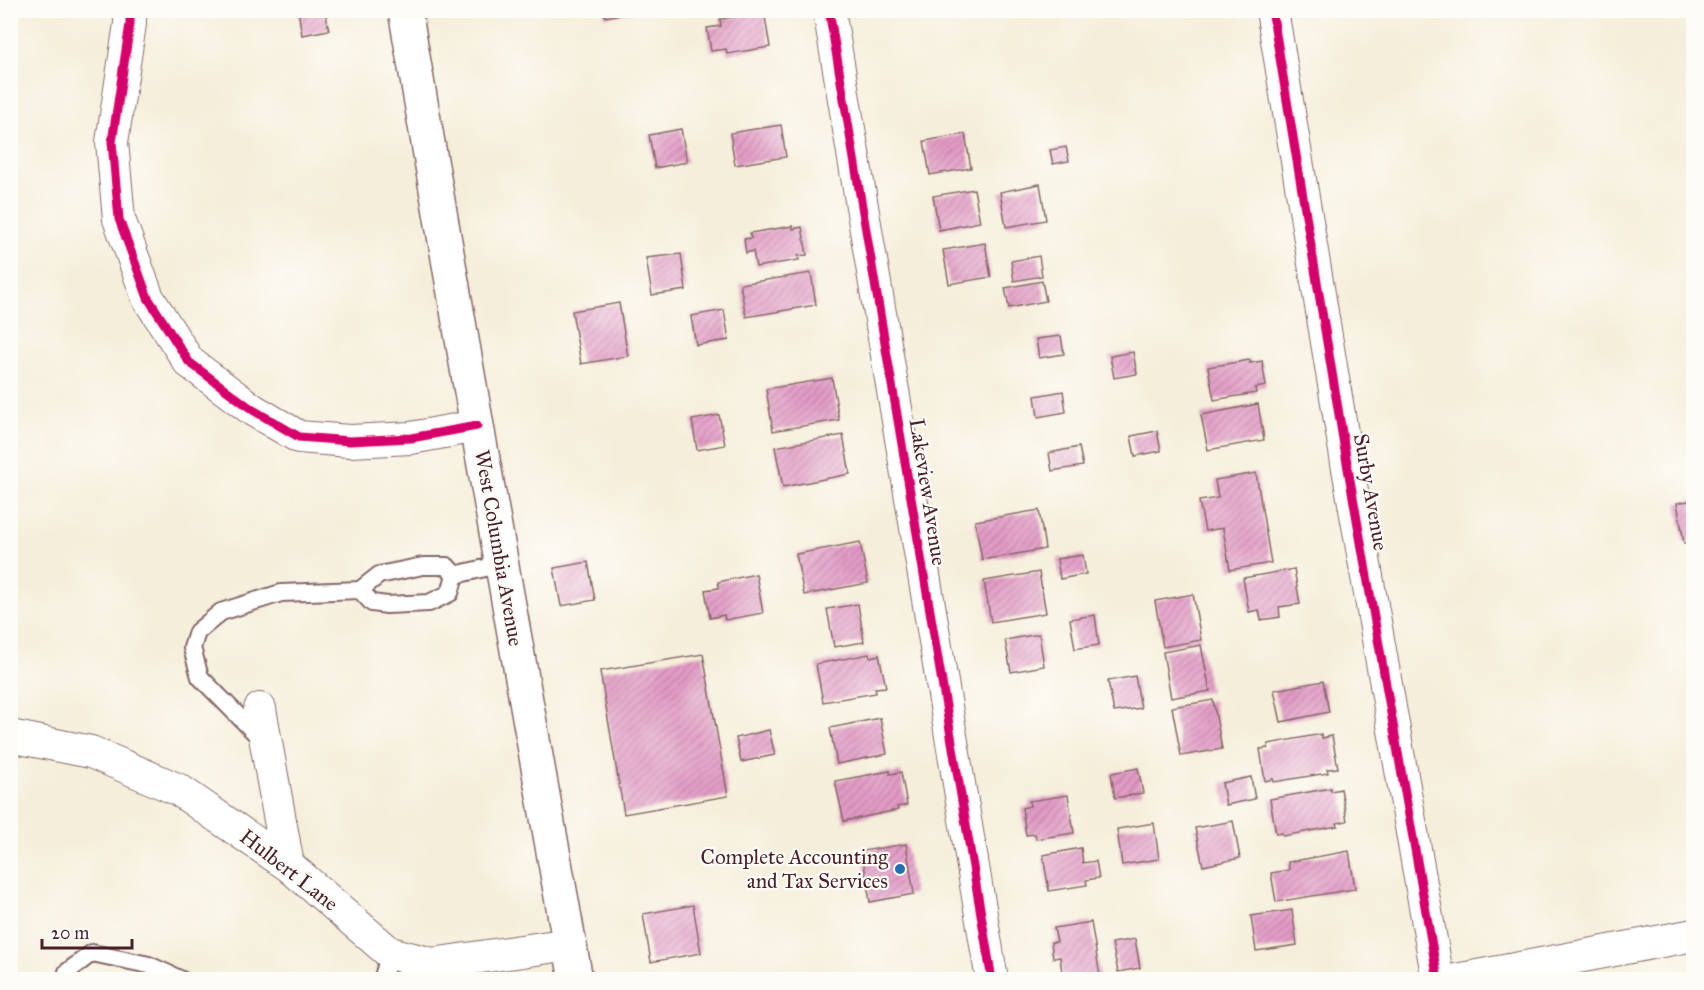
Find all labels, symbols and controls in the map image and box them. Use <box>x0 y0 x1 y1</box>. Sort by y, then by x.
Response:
street label: Lakeview Avenue <box>904 417 952 568</box>
street label: Surby Avenue <box>1348 431 1394 553</box>
street label: West Columbia Avenue <box>469 448 529 649</box>
street label: Hulbert Lane <box>234 823 344 917</box>
place label: Complete Accounting and Tax Services <box>701 844 888 894</box>
marker: Complete Accounting and Tax Services <box>893 862 907 876</box>
scale bar <box>42 912 132 950</box>
text: 20 m <box>51 922 89 944</box>

